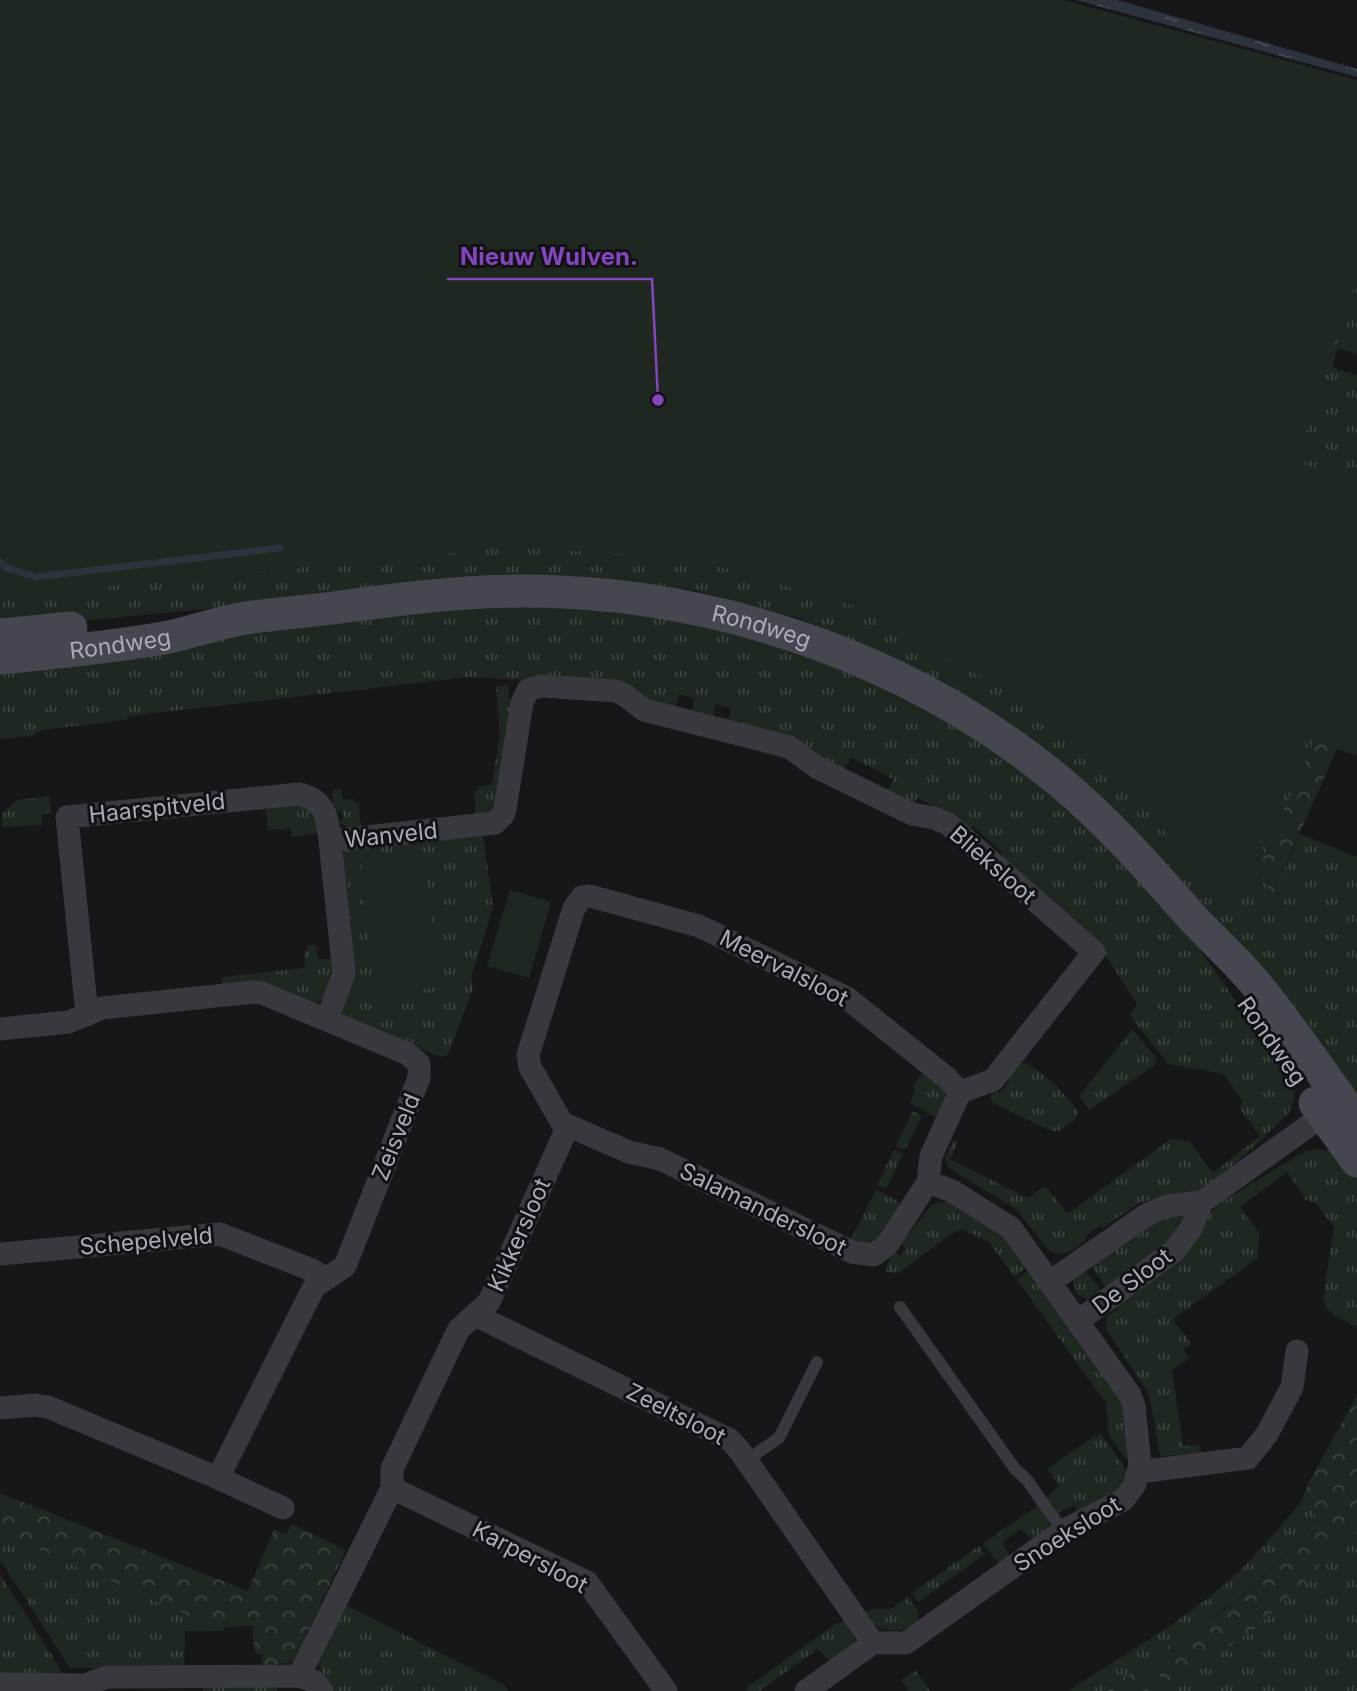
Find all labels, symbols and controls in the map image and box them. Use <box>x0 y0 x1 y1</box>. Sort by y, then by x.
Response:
callout: Nieuw Wulven. <box>447 234 652 279</box>
text: Nieuw Wulven. <box>460 242 638 271</box>
street label: Rondweg <box>709 599 815 654</box>
street label: Rondweg <box>68 623 173 665</box>
street label: Haarspitveld <box>87 787 227 829</box>
street label: Wanveld <box>343 816 439 854</box>
street label: Blieksloot <box>944 820 1042 910</box>
street label: Meervalsloot <box>715 924 853 1013</box>
street label: Rondweg <box>1231 991 1313 1091</box>
street label: Zeisveld <box>366 1090 426 1184</box>
street label: Salamandersloot <box>675 1157 851 1262</box>
street label: Kikkersloot <box>482 1174 557 1296</box>
street label: Schepelveld <box>78 1221 214 1261</box>
street label: De Sloot <box>1087 1242 1178 1320</box>
street label: Zeeltsloot <box>622 1377 731 1451</box>
street label: Snoeksloot <box>1008 1490 1126 1578</box>
street label: Karpersloot <box>468 1515 593 1599</box>

